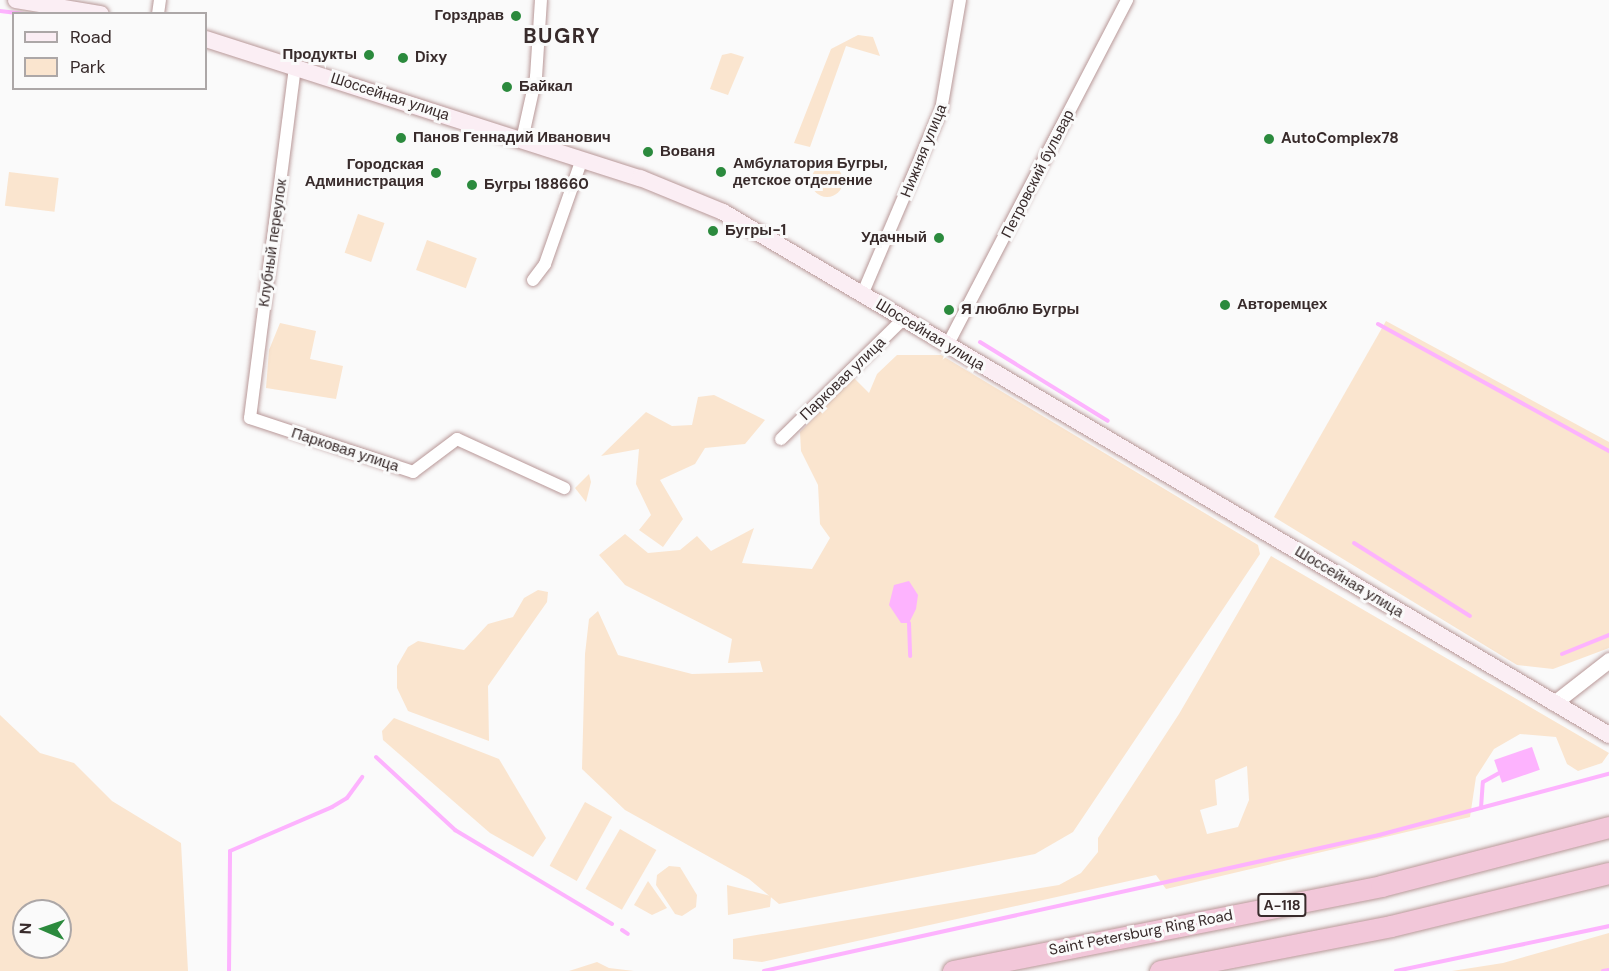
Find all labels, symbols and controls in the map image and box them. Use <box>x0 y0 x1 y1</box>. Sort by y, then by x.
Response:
place label: Горздрав <box>434 7 504 25</box>
marker: Горздрав <box>509 9 523 23</box>
legend <box>12 12 207 90</box>
district label: BUGRY <box>523 23 601 49</box>
text: Road <box>70 25 112 49</box>
place label: Продукты <box>282 46 357 64</box>
marker: Продукты <box>362 48 376 62</box>
place label: Dixy <box>415 49 447 67</box>
marker: Dixy <box>396 51 410 65</box>
text: Park <box>70 55 106 79</box>
street label: Шоссейная улица <box>328 69 452 125</box>
place label: Байкал <box>519 78 573 96</box>
marker: Байкал <box>500 80 514 94</box>
street label: Нижняя улица <box>897 102 951 200</box>
street label: Петровский бульвар <box>998 107 1078 241</box>
place label: Панов Геннадий Иванович <box>413 129 611 147</box>
place label: AutoComplex78 <box>1281 130 1399 148</box>
marker: Панов Геннадий Иванович <box>394 131 408 145</box>
marker: AutoComplex78 <box>1262 132 1276 146</box>
place label: Вованя <box>660 143 715 161</box>
marker: Вованя <box>641 145 655 159</box>
place label: Амбулатория Бугры, детское отделение <box>733 154 888 189</box>
place label: Городская Администрация <box>305 155 424 190</box>
marker: Амбулатория Бугры, детское отделение <box>714 165 728 179</box>
marker: Городская Администрация <box>429 166 443 180</box>
place label: Бугры 188660 <box>484 176 589 194</box>
street label: Клубный переулок <box>255 178 291 308</box>
marker: Бугры 188660 <box>465 178 479 192</box>
place label: Бугры-1 <box>725 222 786 240</box>
marker: Бугры-1 <box>706 224 720 238</box>
place label: Удачный <box>861 229 927 247</box>
marker: Удачный <box>932 231 946 245</box>
street label: Шоссейная улица <box>872 295 988 375</box>
place label: Авторемцех <box>1237 296 1327 314</box>
marker: Авторемцех <box>1218 298 1232 312</box>
place label: Я люблю Бугры <box>961 301 1079 319</box>
marker: Я люблю Бугры <box>942 303 956 317</box>
street label: Парковая улица <box>796 334 890 424</box>
street label: Парковая улица <box>289 424 401 476</box>
street label: Шоссейная улица <box>1291 542 1407 622</box>
road number: А-118 <box>1256 894 1308 916</box>
north arrow <box>12 899 72 959</box>
street label: Saint Petersburg Ring Road <box>1048 906 1234 960</box>
text: N <box>15 922 36 935</box>

